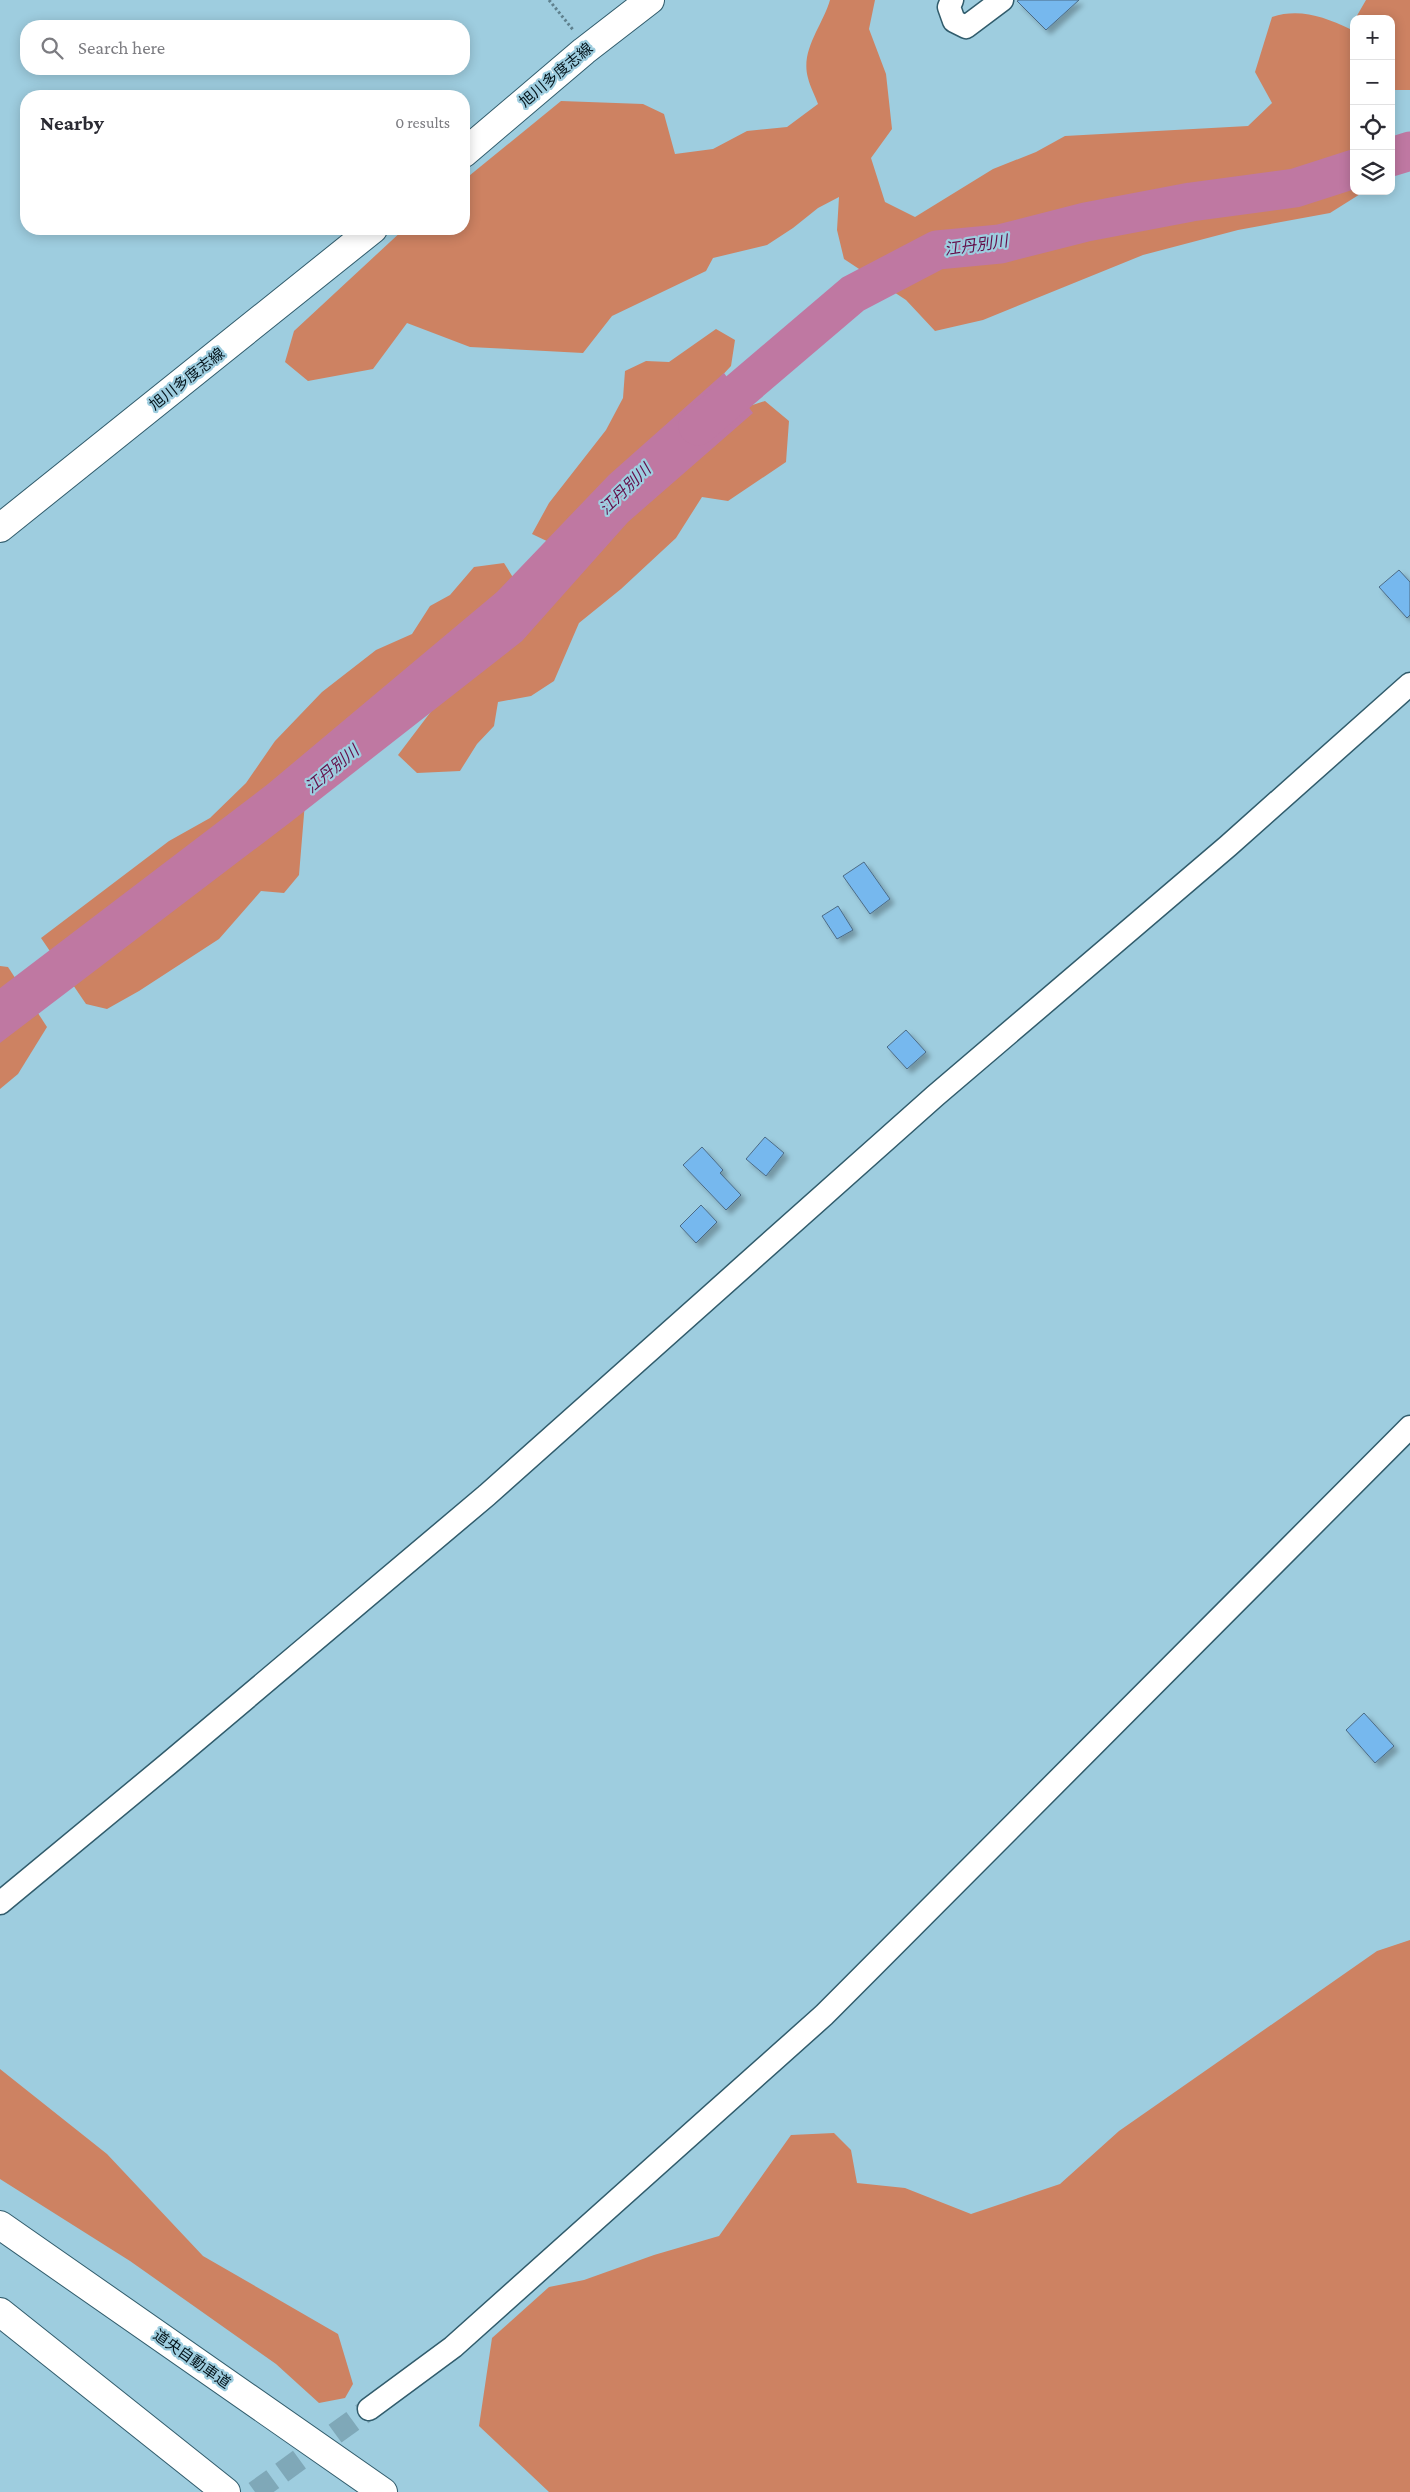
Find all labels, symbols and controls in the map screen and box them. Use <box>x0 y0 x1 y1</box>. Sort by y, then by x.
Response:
map controls <box>1350 15 1395 195</box>
button: + <box>1350 15 1395 60</box>
search box <box>20 20 470 75</box>
icon: search <box>38 34 66 62</box>
text: Search here <box>78 37 165 58</box>
street label: 旭川多度志線 <box>516 40 596 110</box>
button: − <box>1350 60 1395 105</box>
button: locate <box>1350 105 1395 150</box>
text: Nearby <box>40 111 104 135</box>
text: 0 results <box>395 114 450 131</box>
button: layers <box>1350 150 1395 195</box>
water label: 江丹別川 <box>943 232 1011 258</box>
street label: 旭川多度志線 <box>147 345 227 413</box>
water label: 江丹別川 <box>596 459 655 517</box>
water label: 江丹別川 <box>302 741 364 796</box>
street label: 道央自動車道 <box>151 2327 233 2391</box>

